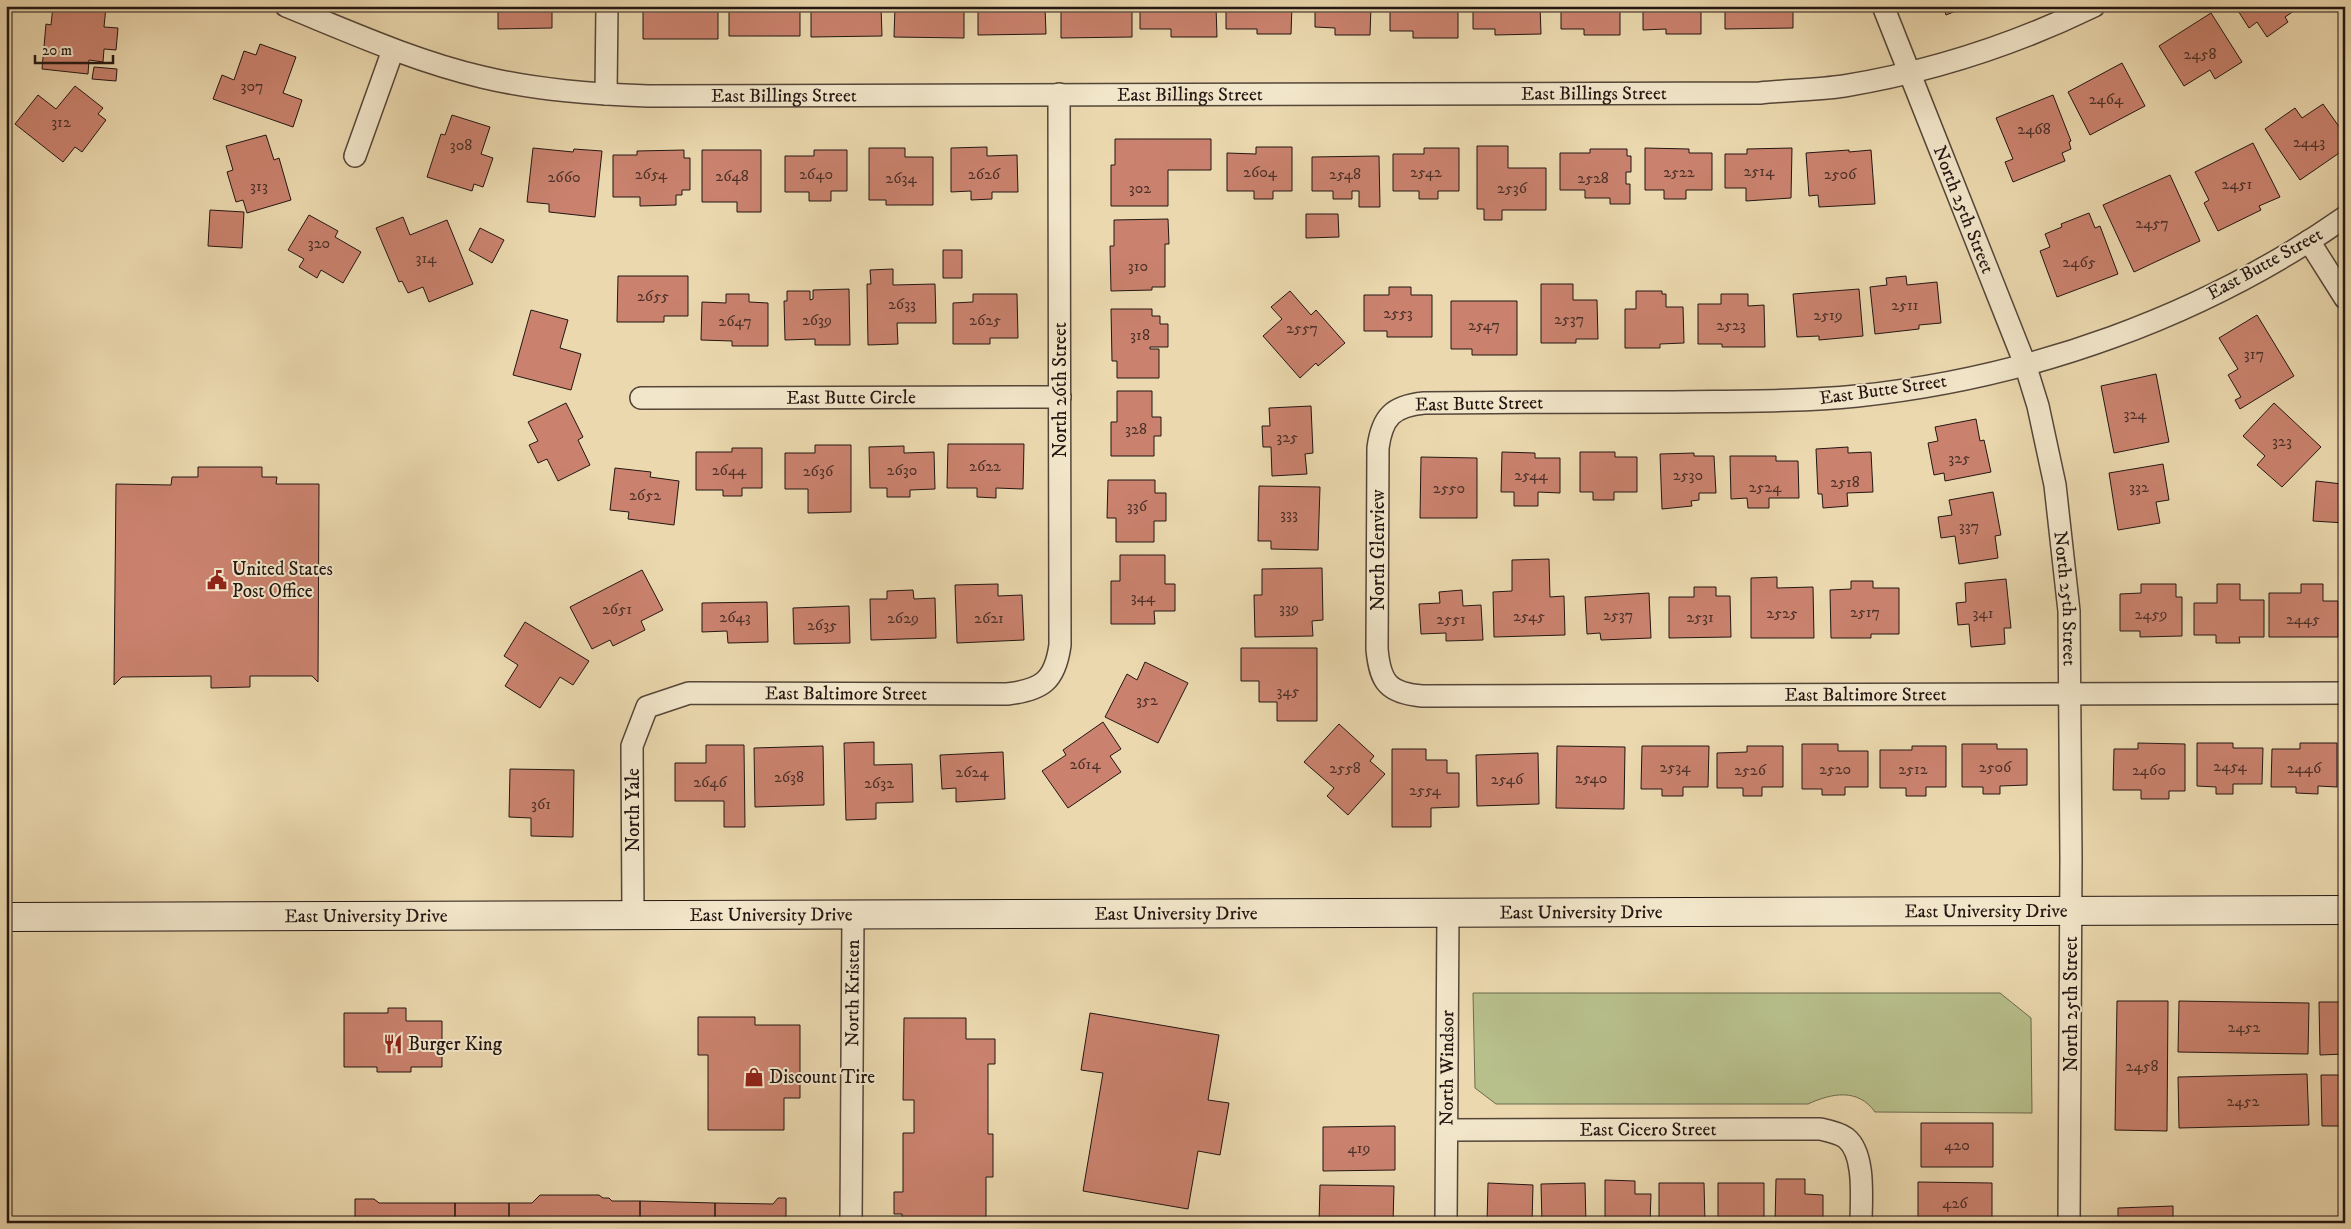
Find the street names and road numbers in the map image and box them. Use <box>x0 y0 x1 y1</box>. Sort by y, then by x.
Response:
street label: East Billings Street <box>1521 82 1667 105</box>
street label: East Billings Street <box>1117 83 1263 106</box>
street label: East Billings Street <box>711 84 857 107</box>
street label: North 25th Street <box>1928 142 1999 277</box>
street label: East Butte Street <box>2203 223 2327 305</box>
street label: North 26th Street <box>1049 322 1072 458</box>
street label: East Butte Street <box>1818 370 1948 410</box>
street label: East Butte Circle <box>786 386 916 409</box>
street label: East Butte Street <box>1415 391 1543 417</box>
street label: North Glenview <box>1367 489 1390 611</box>
street label: North 25th Street <box>2049 530 2081 666</box>
street label: East Baltimore Street <box>765 682 927 705</box>
street label: East Baltimore Street <box>1784 683 1947 706</box>
street label: North Yale <box>622 768 645 852</box>
street label: East University Drive <box>1904 899 2068 923</box>
street label: East University Drive <box>1499 901 1663 924</box>
street label: East University Drive <box>1094 902 1258 925</box>
street label: East University Drive <box>689 903 853 926</box>
street label: East University Drive <box>284 904 448 928</box>
street label: North 25th Street <box>2060 936 2083 1072</box>
street label: North Kristen <box>841 939 864 1047</box>
street label: North Windsor <box>1435 1010 1459 1126</box>
street label: East Cicero Street <box>1579 1118 1717 1141</box>

